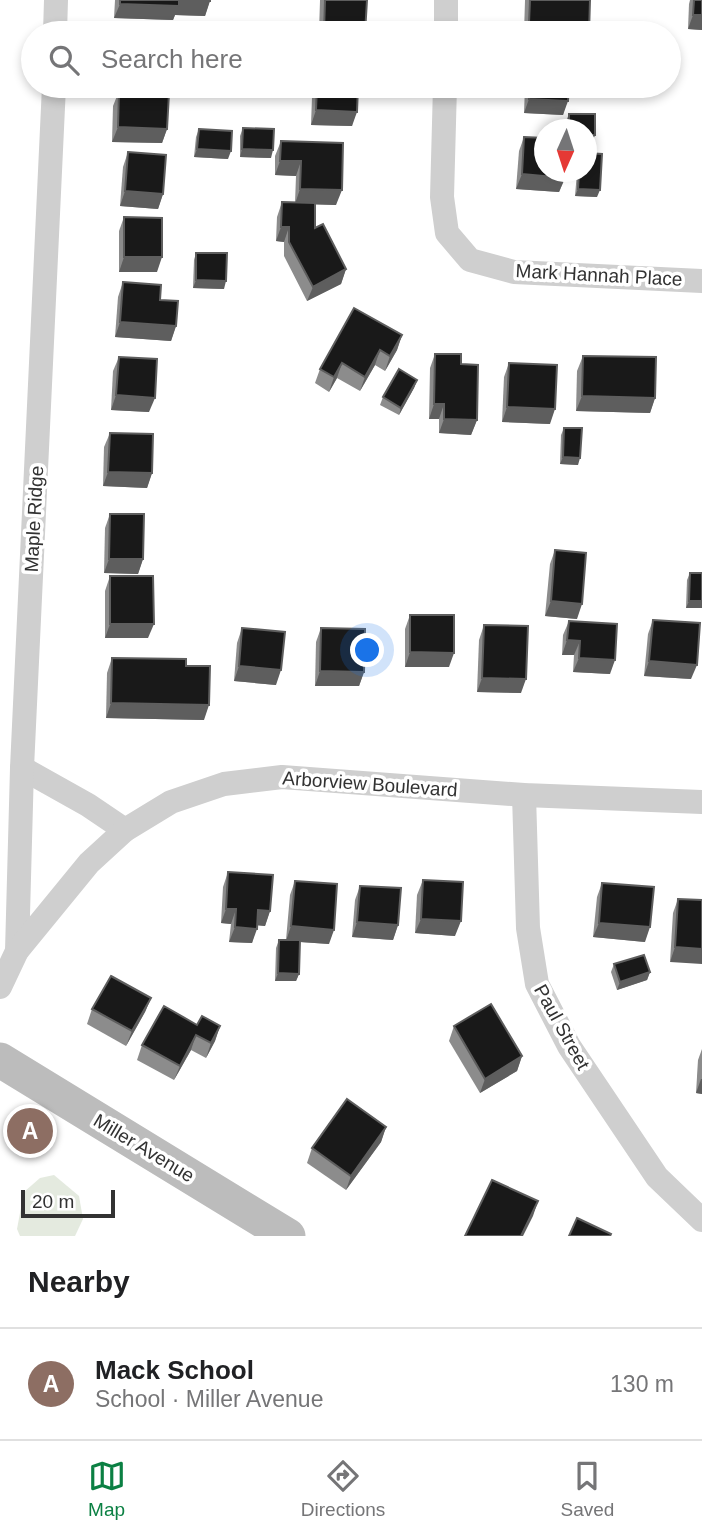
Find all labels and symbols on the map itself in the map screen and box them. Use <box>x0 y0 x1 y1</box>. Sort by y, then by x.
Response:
north arrow <box>534 119 597 182</box>
street label: Mark Hannah Place <box>515 260 683 290</box>
street label: Maple Ridge <box>21 465 47 573</box>
your location <box>350 633 384 667</box>
street label: Arborview Boulevard <box>282 767 458 801</box>
street label: Paul Street <box>530 981 594 1074</box>
pin: A <box>7 1105 53 1157</box>
street label: Miller Avenue <box>90 1110 198 1186</box>
scale bar <box>21 1187 116 1219</box>

